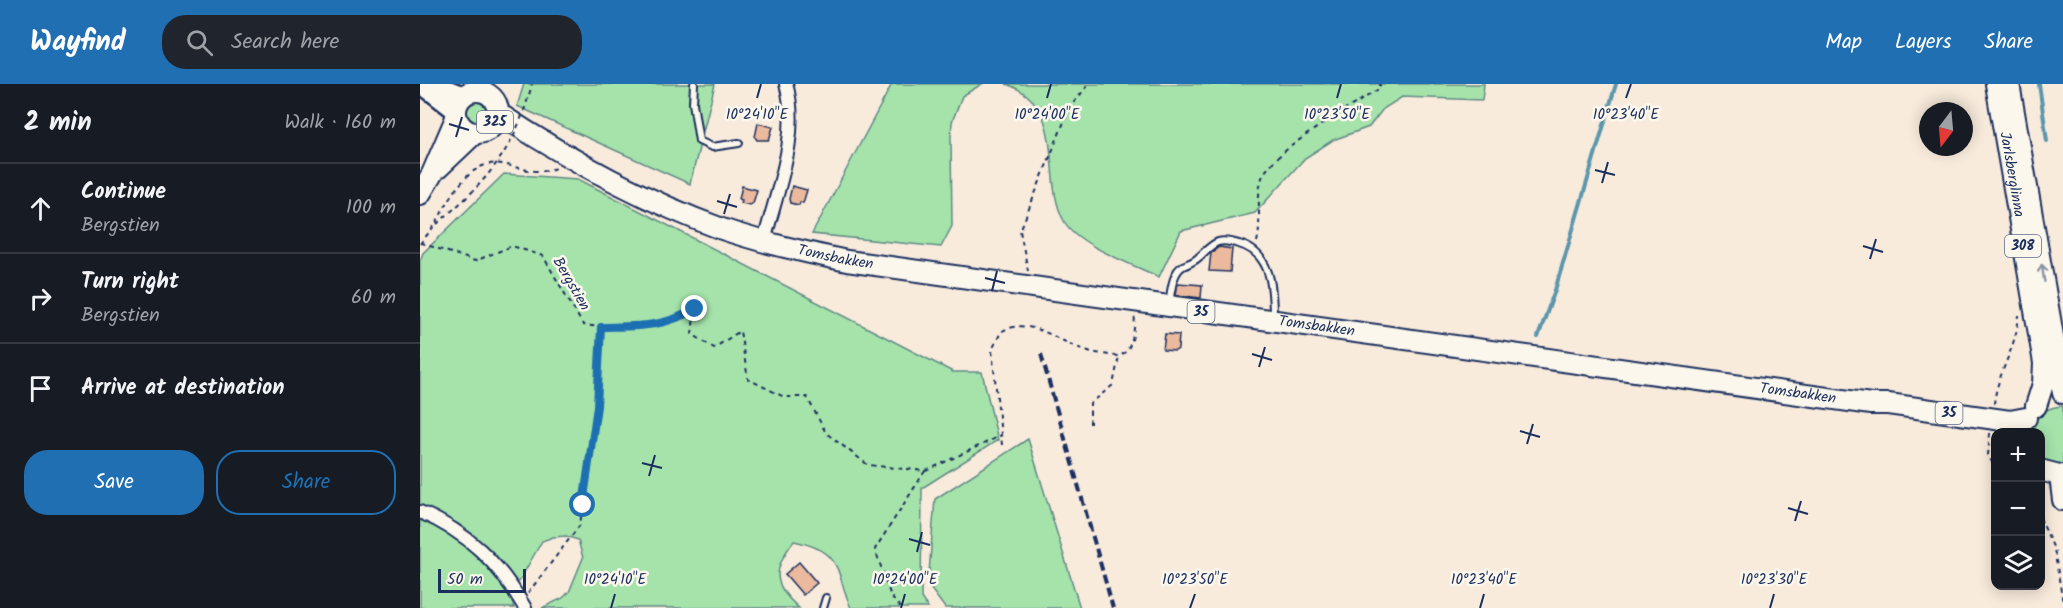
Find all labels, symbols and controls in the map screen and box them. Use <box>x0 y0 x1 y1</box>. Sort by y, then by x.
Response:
search box <box>162 15 582 69</box>
text: Wayfind <box>30 20 126 65</box>
text: Search here <box>231 25 339 60</box>
icon: search <box>183 26 216 59</box>
text: Map <box>1825 26 1862 59</box>
text: Layers <box>1895 26 1951 59</box>
text: Share <box>1984 26 2033 59</box>
text: 2 min <box>24 102 92 144</box>
north arrow <box>1919 102 1973 156</box>
text: 10°24'10"E <box>726 103 789 127</box>
text: 10°24'00"E <box>1014 103 1081 127</box>
text: 10°23'50"E <box>1304 103 1371 127</box>
text: 10°23'40"E <box>1593 103 1660 127</box>
text: Walk · 160 m <box>285 107 396 139</box>
road number: 325 <box>477 111 513 133</box>
street label: Jarlsberglinna <box>1992 130 2031 219</box>
text: Continue <box>81 175 166 210</box>
icon: ahead <box>24 192 57 225</box>
text: 100 m <box>346 192 396 224</box>
text: Bergstien <box>81 210 160 242</box>
road number: 308 <box>2005 235 2041 257</box>
street label: Tomsbakken <box>795 238 875 277</box>
street label: Bergstien <box>546 252 596 316</box>
one-way arrow <box>2038 264 2049 283</box>
text: Turn right <box>81 265 179 300</box>
icon: right <box>24 282 57 315</box>
text: 60 m <box>351 282 396 314</box>
route end <box>681 295 707 321</box>
text: Bergstien <box>81 300 160 332</box>
road number: 35 <box>1188 301 1214 323</box>
street label: Tomsbakken <box>1277 309 1356 344</box>
text: Arrive at destination <box>81 371 284 406</box>
icon: arrive <box>24 372 57 405</box>
street label: Tomsbakken <box>1758 377 1838 411</box>
road number: 35 <box>1936 402 1963 424</box>
map controls <box>1991 428 2045 590</box>
button: + <box>1991 428 2045 482</box>
button: Save <box>24 450 204 515</box>
button: Share <box>216 450 396 515</box>
button: − <box>1991 482 2045 536</box>
route start <box>569 491 595 517</box>
button: layers <box>1991 536 2045 590</box>
scale bar <box>438 566 526 594</box>
text: 50 m <box>447 567 483 592</box>
text: 10°24'10"E <box>584 568 647 592</box>
text: 10°24'00"E <box>872 568 939 592</box>
text: 10°23'50"E <box>1162 568 1229 592</box>
text: 10°23'40"E <box>1451 568 1518 592</box>
text: 10°23'30"E <box>1741 568 1808 592</box>

